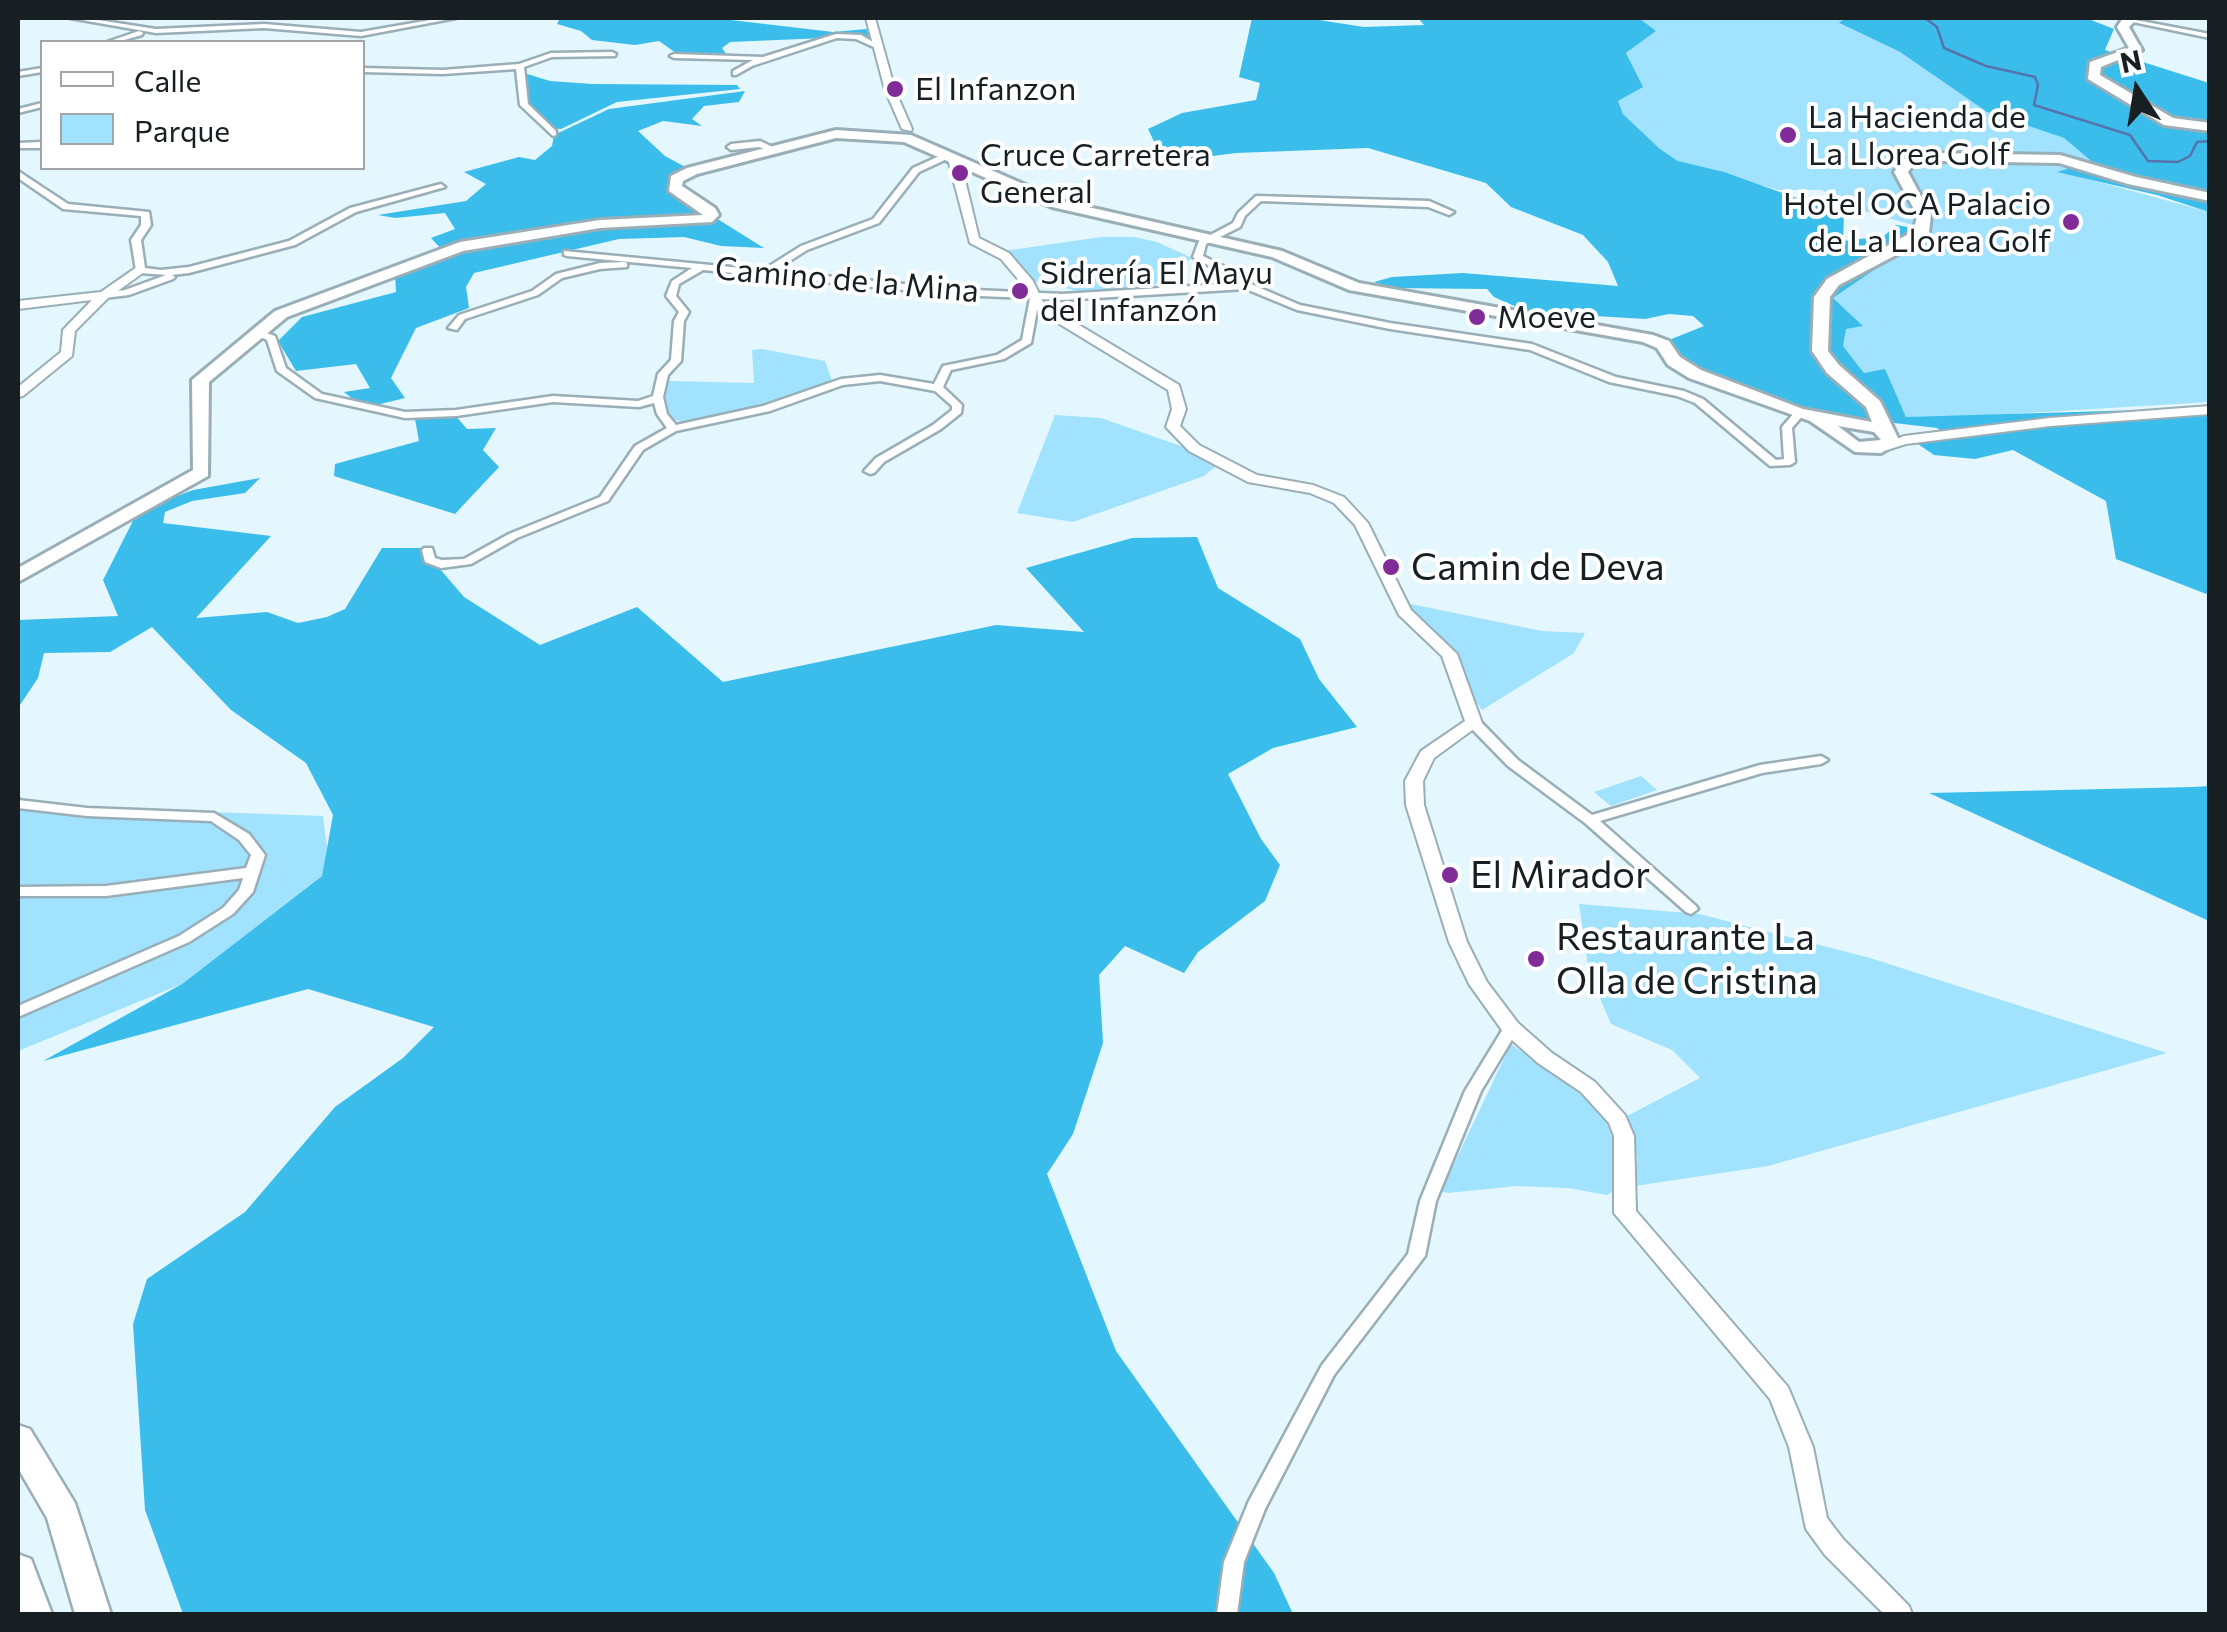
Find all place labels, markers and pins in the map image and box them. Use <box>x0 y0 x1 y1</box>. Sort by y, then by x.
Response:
place label: El Infanzon <box>915 70 1076 108</box>
marker: El Infanzon <box>884 78 906 100</box>
place label: La Hacienda de La Llorea Golf <box>1808 98 2026 173</box>
marker: La Hacienda de La Llorea Golf <box>1777 124 1799 146</box>
place label: Cruce Carretera General <box>980 136 1211 211</box>
marker: Cruce Carretera General <box>949 162 971 184</box>
place label: Hotel OCA Palacio de La Llorea Golf <box>1783 185 2051 260</box>
marker: Hotel OCA Palacio de La Llorea Golf <box>2060 211 2082 233</box>
place label: Sidrería El Mayu del Infanzón <box>1040 254 1273 329</box>
marker: Sidrería El Mayu del Infanzón <box>1009 280 1031 302</box>
place label: Moeve <box>1497 298 1596 336</box>
marker: Moeve <box>1466 306 1488 328</box>
place label: Camin de Deva <box>1411 544 1665 590</box>
marker: Camin de Deva <box>1380 556 1402 578</box>
place label: El Mirador <box>1470 852 1650 898</box>
marker: El Mirador <box>1439 864 1461 886</box>
place label: Restaurante La Olla de Cristina <box>1556 914 1818 1004</box>
marker: Restaurante La Olla de Cristina <box>1525 948 1547 970</box>

